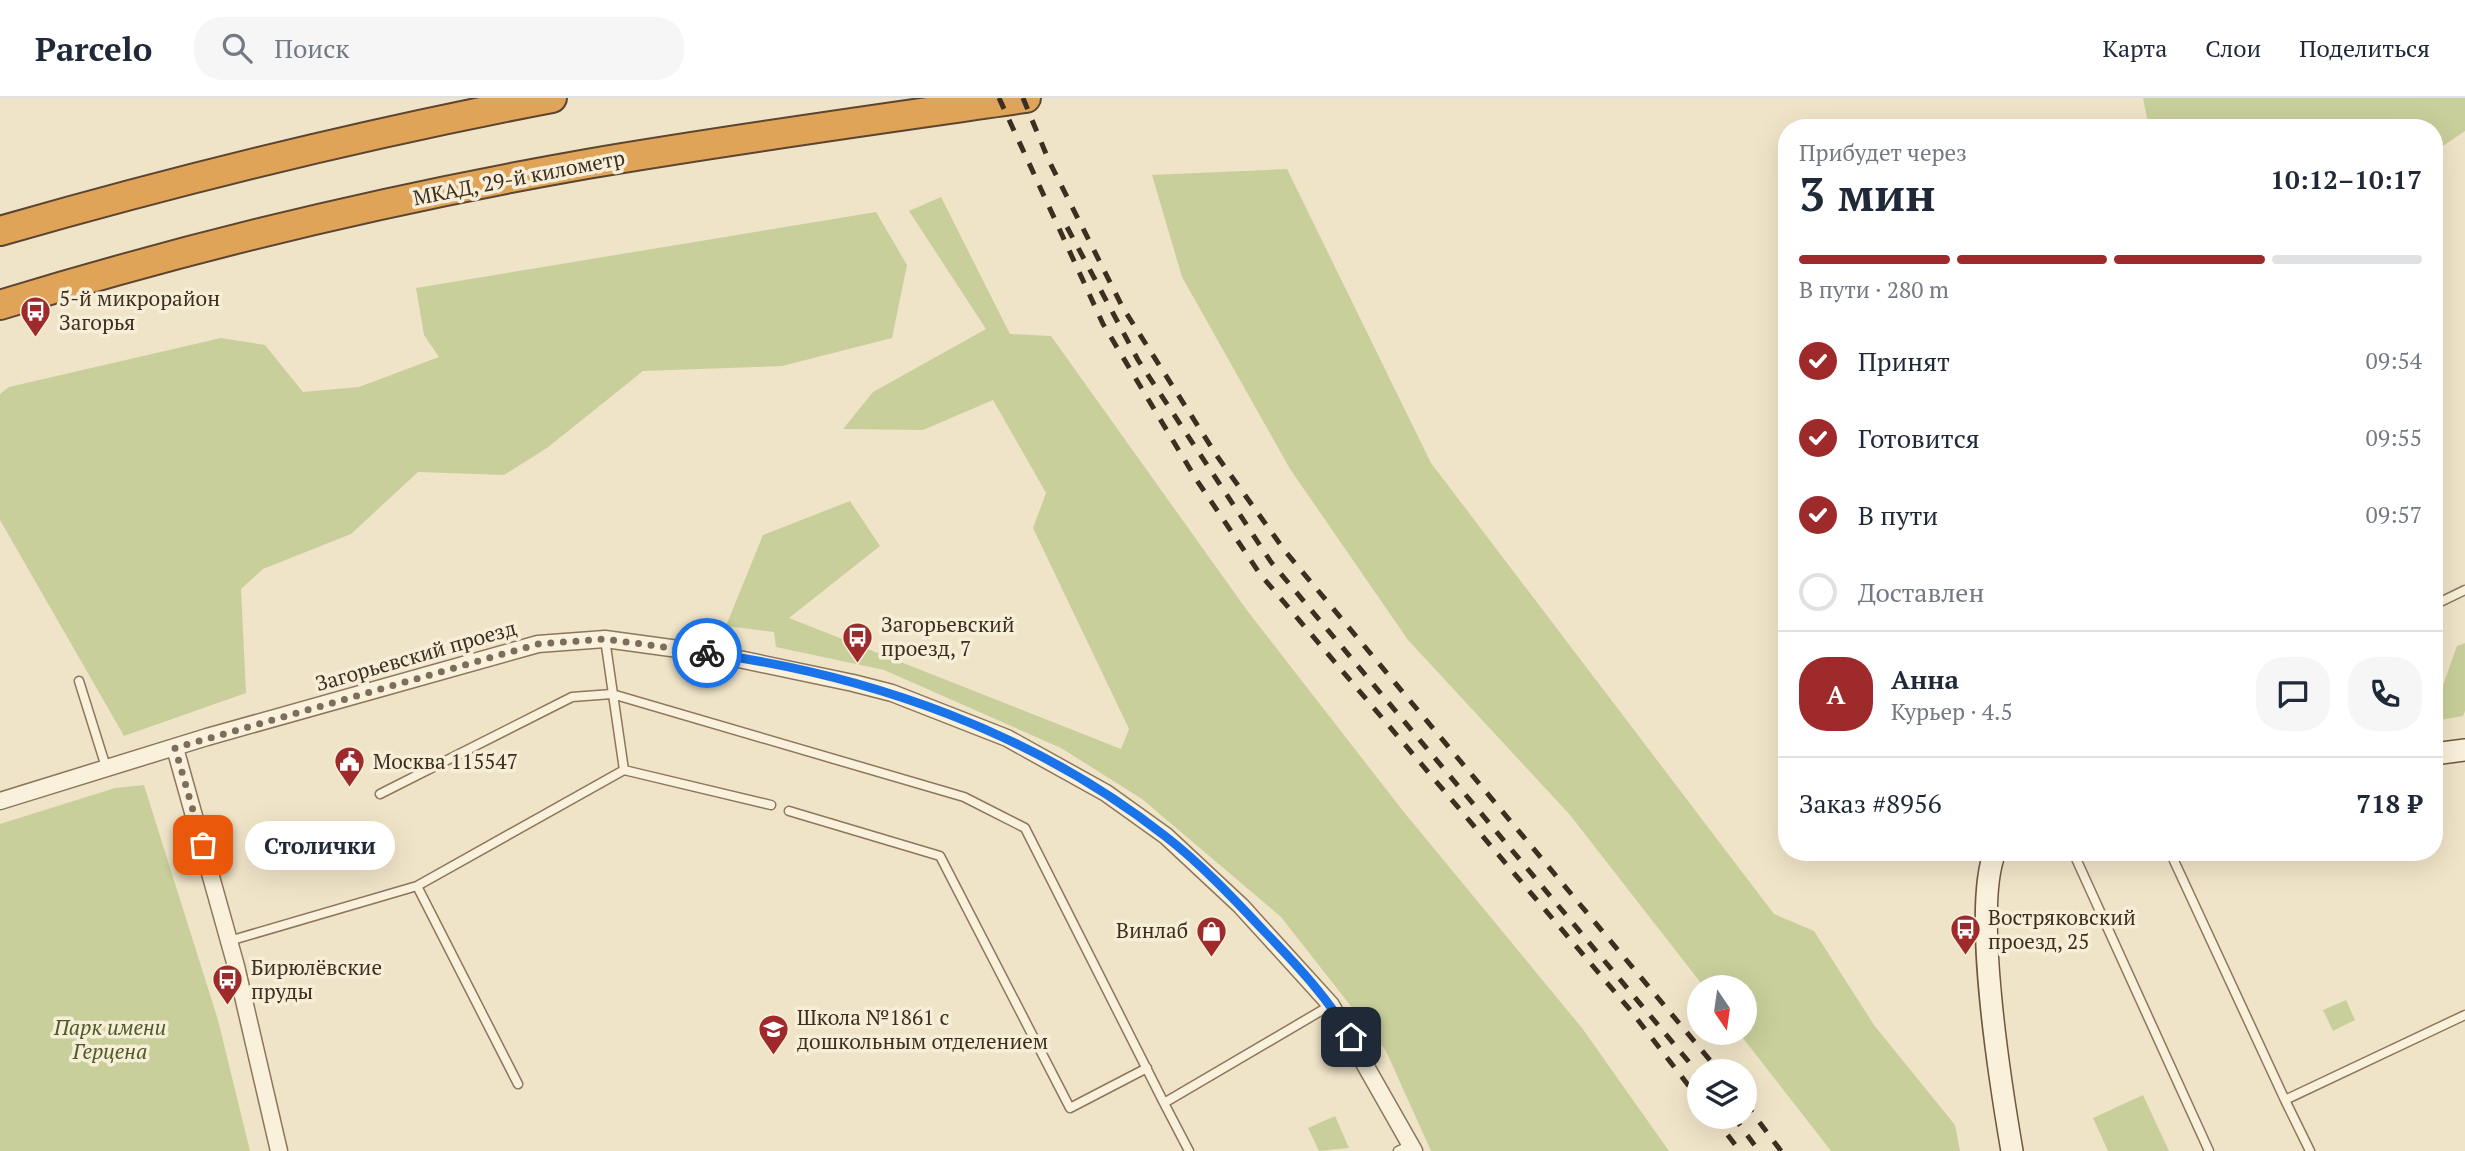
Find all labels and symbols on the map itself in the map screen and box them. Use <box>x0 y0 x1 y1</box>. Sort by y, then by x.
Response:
street label: МКАД, 29-й километр <box>411 143 627 211</box>
place label: 5-й микрорайон Загорья <box>59 284 220 336</box>
bus stop icon: 5-й микрорайон Загорья <box>19 294 53 338</box>
place label: Загорьевский проезд, 7 <box>881 610 1015 662</box>
street label: Загорьевский проезд <box>312 613 519 697</box>
courier <box>672 618 742 688</box>
bus stop icon: Загорьевский проезд, 7 <box>841 620 875 664</box>
public building icon: Москва 115547 <box>333 745 367 789</box>
place label: Москва 115547 <box>373 747 518 775</box>
pin <box>173 815 233 875</box>
callout: Столички <box>245 820 396 870</box>
place label: Востряковский проезд, 25 <box>1988 903 2136 955</box>
bus stop icon: Востряковский проезд, 25 <box>1948 913 1982 957</box>
shop icon: Винлаб <box>1194 914 1228 958</box>
place label: Винлаб <box>1116 916 1188 944</box>
place label: Бирюлёвские пруды <box>251 953 382 1005</box>
bus stop icon: Бирюлёвские пруды <box>211 963 245 1007</box>
north arrow <box>1687 975 1757 1045</box>
place label: Школа №1861 с дошкольным отделением <box>797 1003 1048 1055</box>
pin <box>1321 1007 1381 1067</box>
park label: Парк имени Герцена <box>53 1013 166 1065</box>
school or university icon: Школа №1861 с дошкольным отделением <box>757 1013 791 1057</box>

